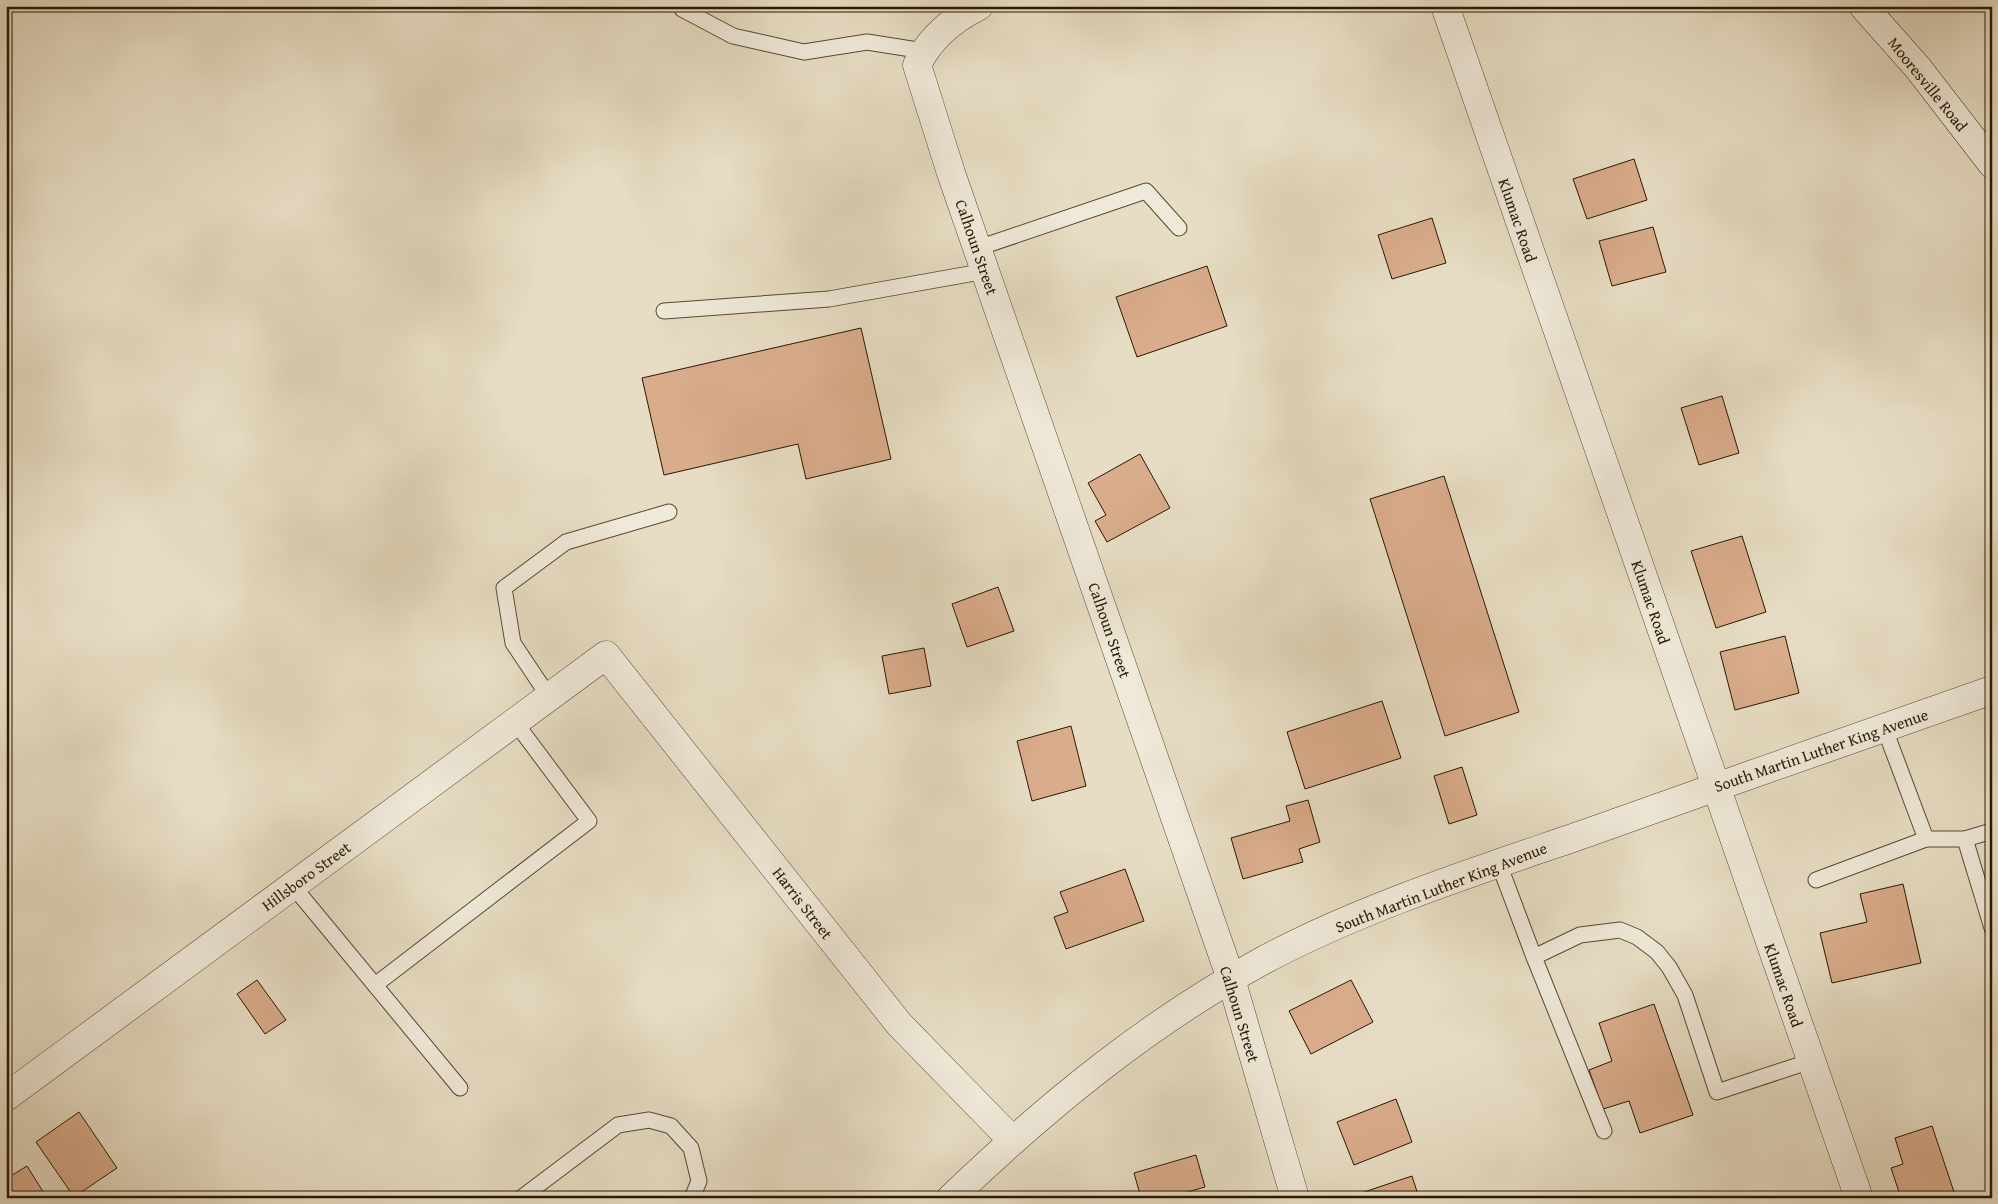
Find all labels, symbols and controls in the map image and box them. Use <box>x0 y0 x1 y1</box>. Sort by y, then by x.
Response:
street label: Mooresville Road <box>1882 32 1974 137</box>
street label: Klumac Road <box>1492 175 1544 266</box>
street label: Calhoun Street <box>949 196 1005 298</box>
street label: Klumac Road <box>1625 557 1677 648</box>
street label: Calhoun Street <box>1082 579 1138 681</box>
street label: South Martin Luther King Avenue <box>1711 702 1931 798</box>
street label: Hillsboro Street <box>256 835 356 917</box>
street label: South Martin Luther King Avenue <box>1332 835 1550 939</box>
street label: Harris Street <box>767 862 839 945</box>
street label: Klumac Road <box>1758 940 1810 1031</box>
street label: Calhoun Street <box>1214 963 1266 1065</box>

